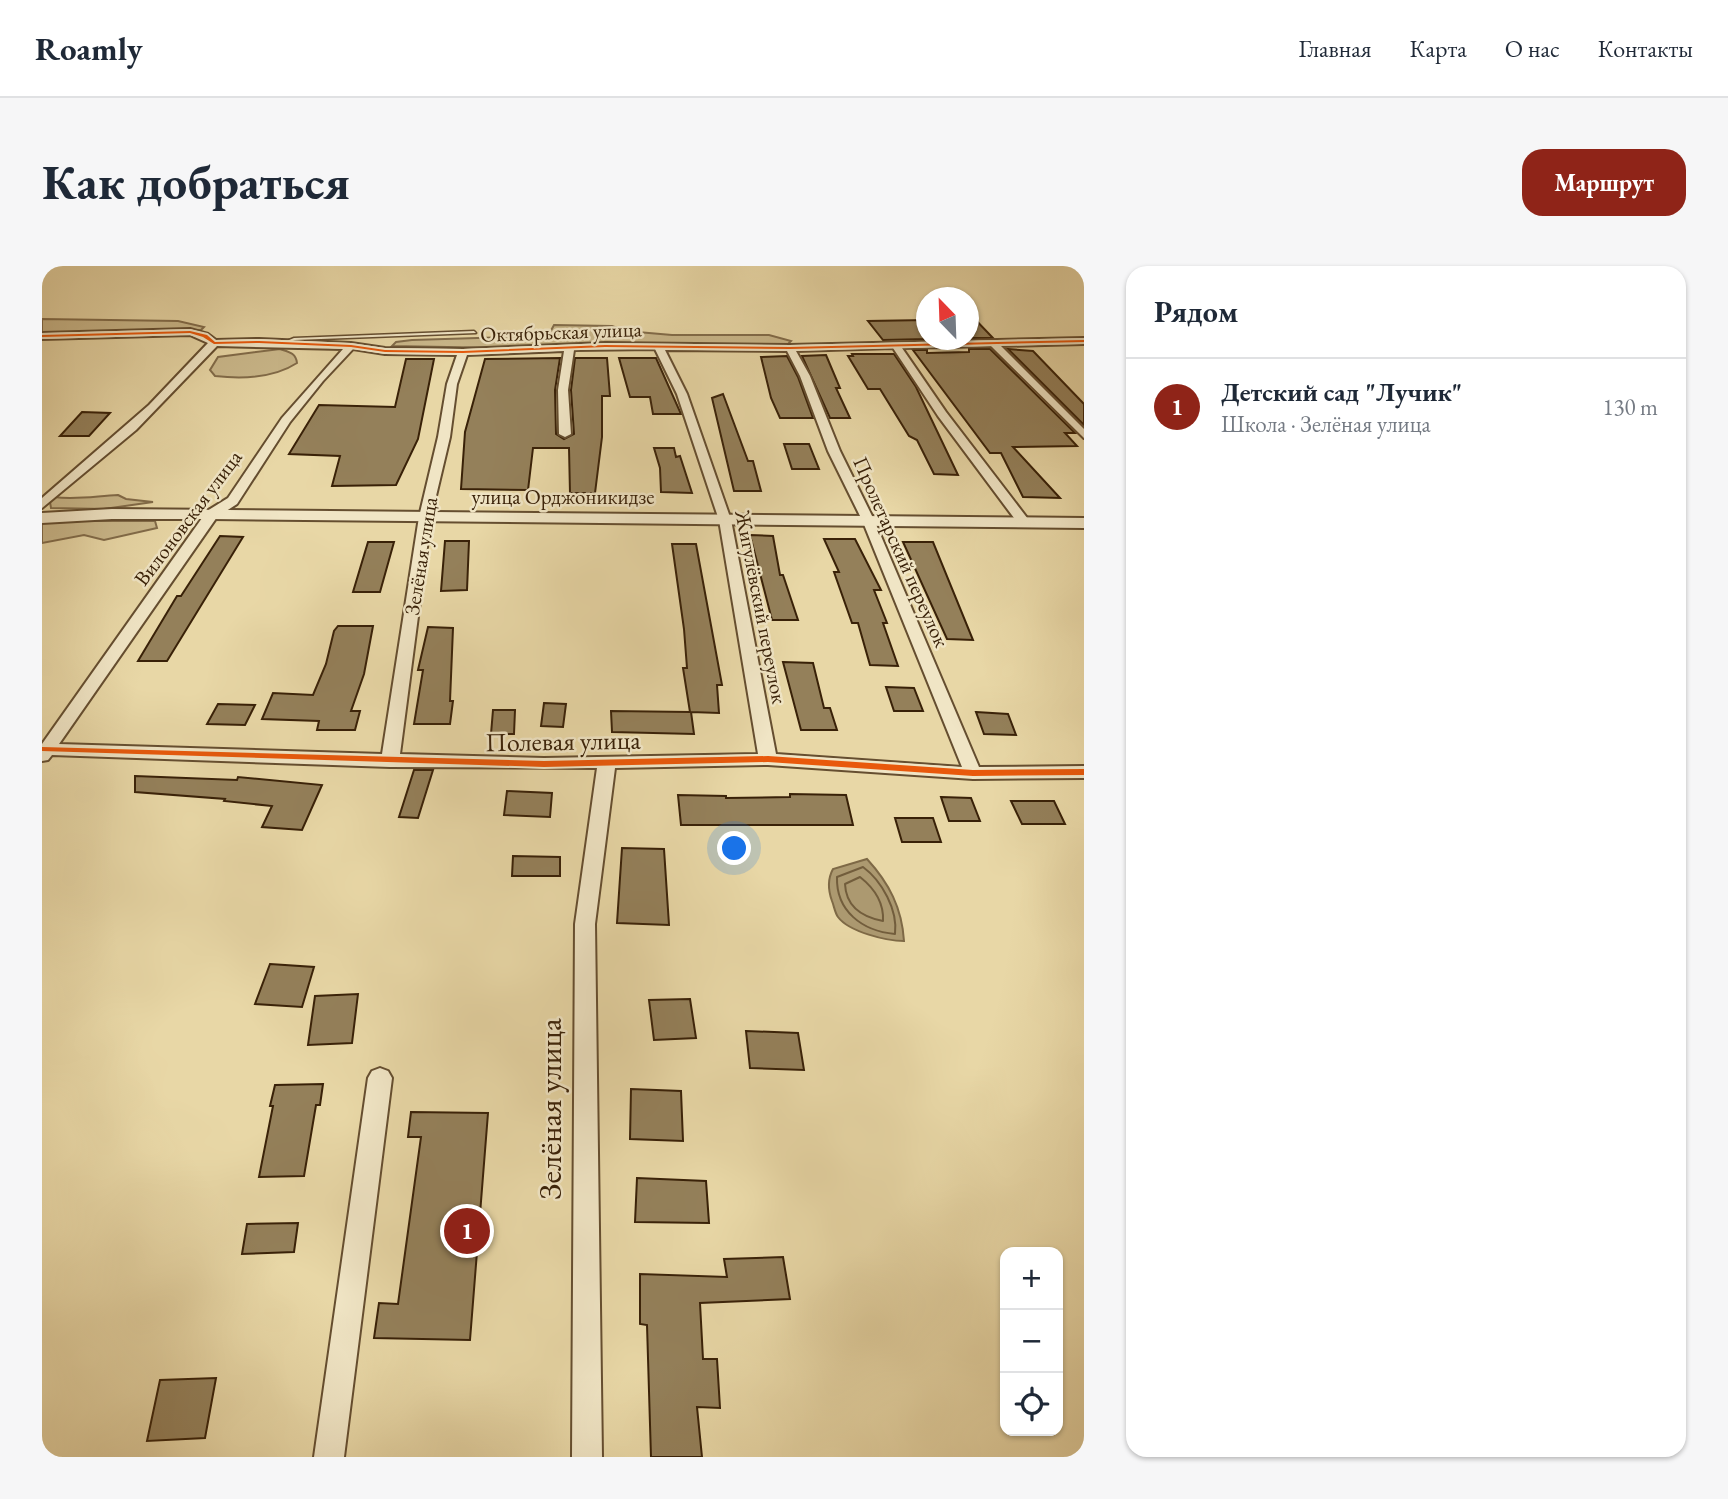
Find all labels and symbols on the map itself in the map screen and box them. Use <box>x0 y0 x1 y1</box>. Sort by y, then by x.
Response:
north arrow <box>916 287 979 350</box>
street label: Октябрьская улица <box>480 315 643 348</box>
street label: Вилоновская улица <box>128 444 248 591</box>
street label: Пролетарский переулок <box>847 452 956 651</box>
street label: улица Орджоникидзе <box>472 483 654 510</box>
street label: Зелёная улица <box>398 494 443 617</box>
street label: Жигулёвский переулок <box>729 507 794 706</box>
street label: Полевая улица <box>485 723 642 759</box>
your location <box>717 831 751 865</box>
street label: Зелёная улица <box>529 1018 571 1200</box>
pin: 1 <box>444 1205 490 1257</box>

